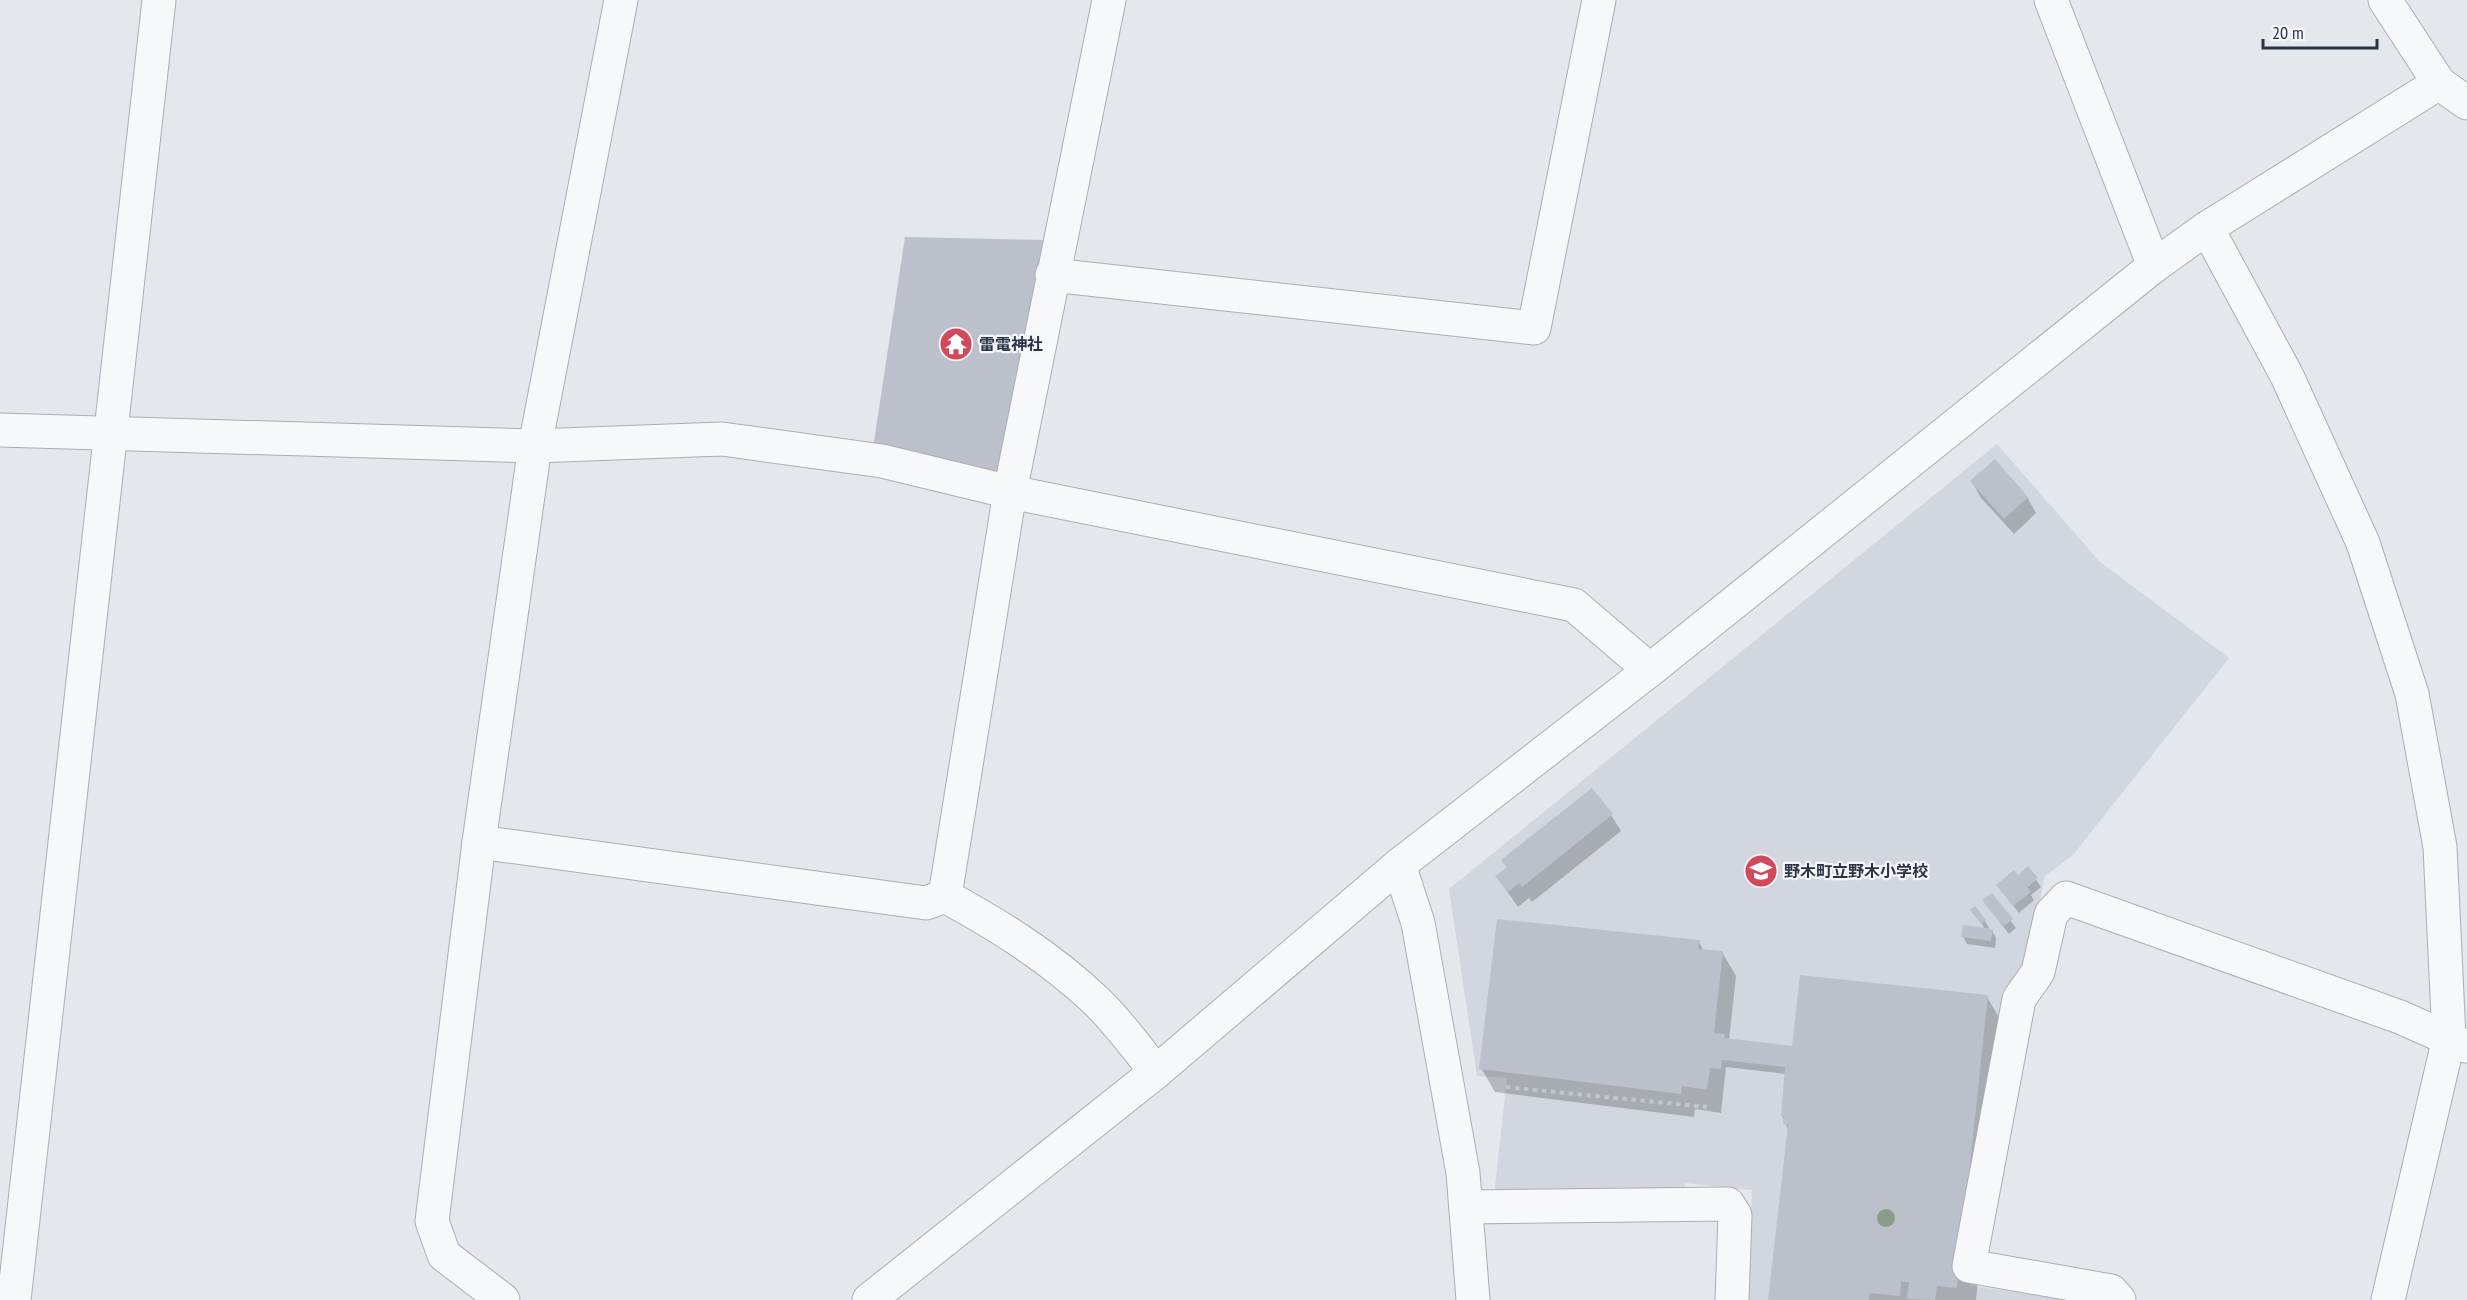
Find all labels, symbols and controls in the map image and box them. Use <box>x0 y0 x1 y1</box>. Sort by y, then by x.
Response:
scale bar <box>2263 12 2377 50</box>
text: 20 m <box>2272 21 2304 44</box>
temple icon: 雷電神社 <box>938 326 974 362</box>
place label: 雷電神社 <box>979 334 1043 354</box>
school or university icon: 野木町立野木小学校 <box>1743 853 1779 889</box>
place label: 野木町立野木小学校 <box>1784 861 1928 881</box>

